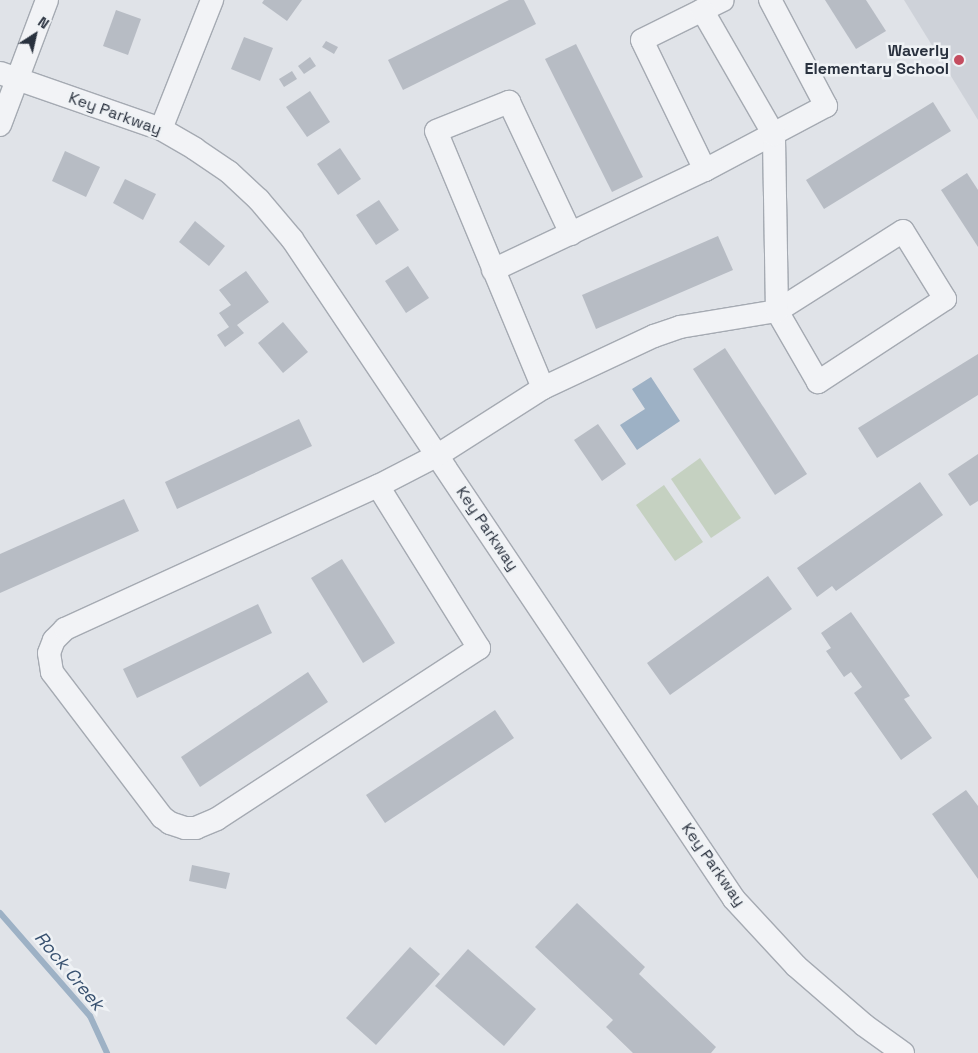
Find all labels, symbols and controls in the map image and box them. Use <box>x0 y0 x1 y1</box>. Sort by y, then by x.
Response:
north arrow <box>10 10 60 60</box>
text: N <box>35 13 53 33</box>
place label: Waverly Elementary School <box>805 41 949 79</box>
marker: Waverly Elementary School <box>953 54 965 66</box>
street label: Key Parkway <box>66 88 164 140</box>
street label: Key Parkway <box>452 483 522 575</box>
street label: Key Parkway <box>677 820 749 910</box>
water label: Rock Creek <box>30 927 108 1015</box>

